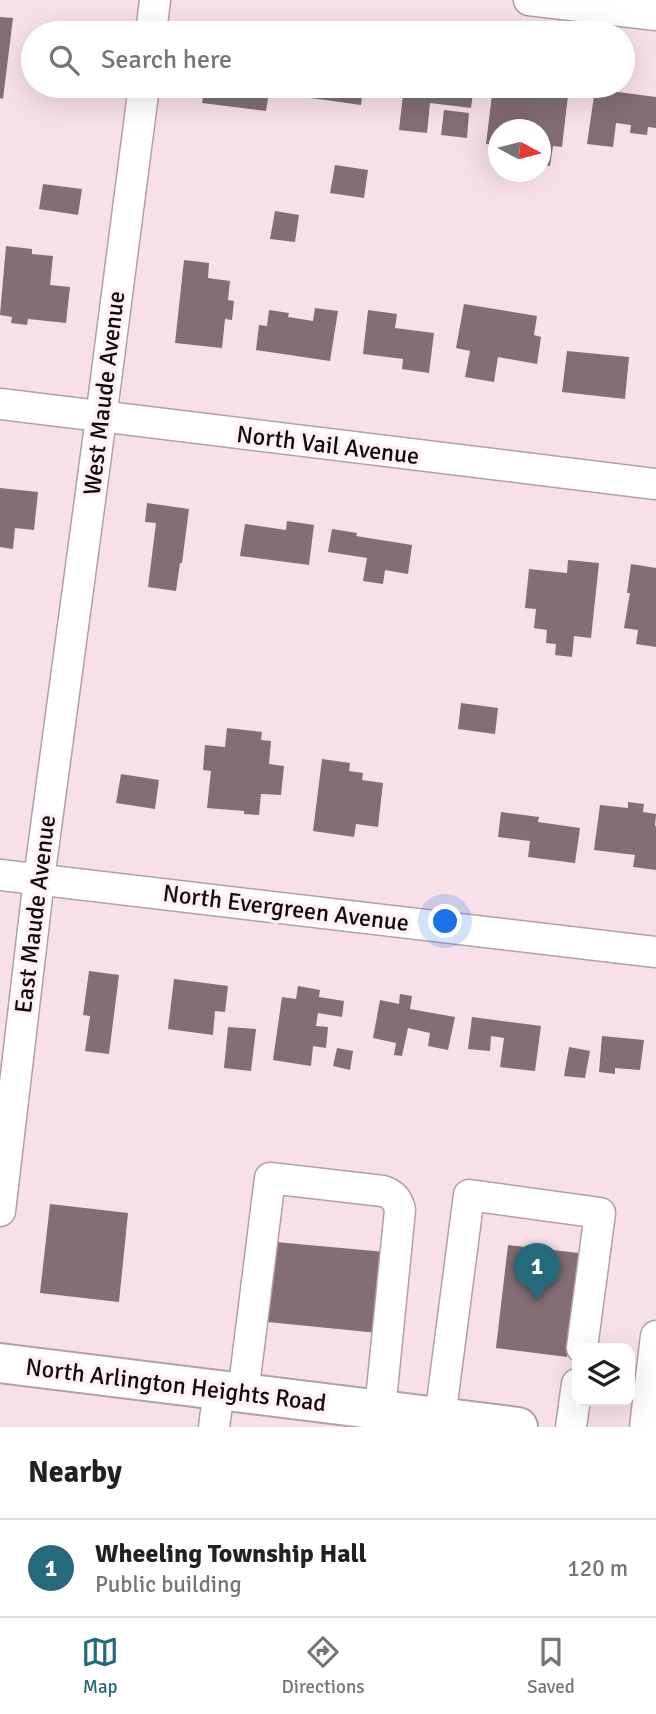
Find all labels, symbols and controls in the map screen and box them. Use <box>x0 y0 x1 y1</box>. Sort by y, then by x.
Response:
search box <box>21 21 635 98</box>
icon: search <box>45 41 83 79</box>
text: Search here <box>101 44 232 76</box>
north arrow <box>488 119 551 182</box>
street label: West Maude Avenue <box>77 289 131 497</box>
street label: North Vail Avenue <box>235 419 421 471</box>
street label: East Maude Avenue <box>8 813 62 1015</box>
street label: North Evergreen Avenue <box>161 878 411 938</box>
your location <box>428 904 462 938</box>
pin: 1 <box>514 1243 560 1301</box>
map controls <box>572 1343 635 1406</box>
button: layers <box>572 1343 635 1406</box>
street label: North Arlington Heights Road <box>24 1352 328 1418</box>
text: Nearby <box>28 1454 122 1491</box>
text: Wheeling Township Hall <box>95 1538 367 1570</box>
text: 1 <box>45 1554 57 1583</box>
text: 120 m <box>567 1554 628 1583</box>
text: Public building <box>95 1570 242 1599</box>
tab: Map <box>81 1633 119 1699</box>
tab: Directions <box>282 1633 365 1699</box>
tab: Saved <box>527 1633 575 1699</box>

